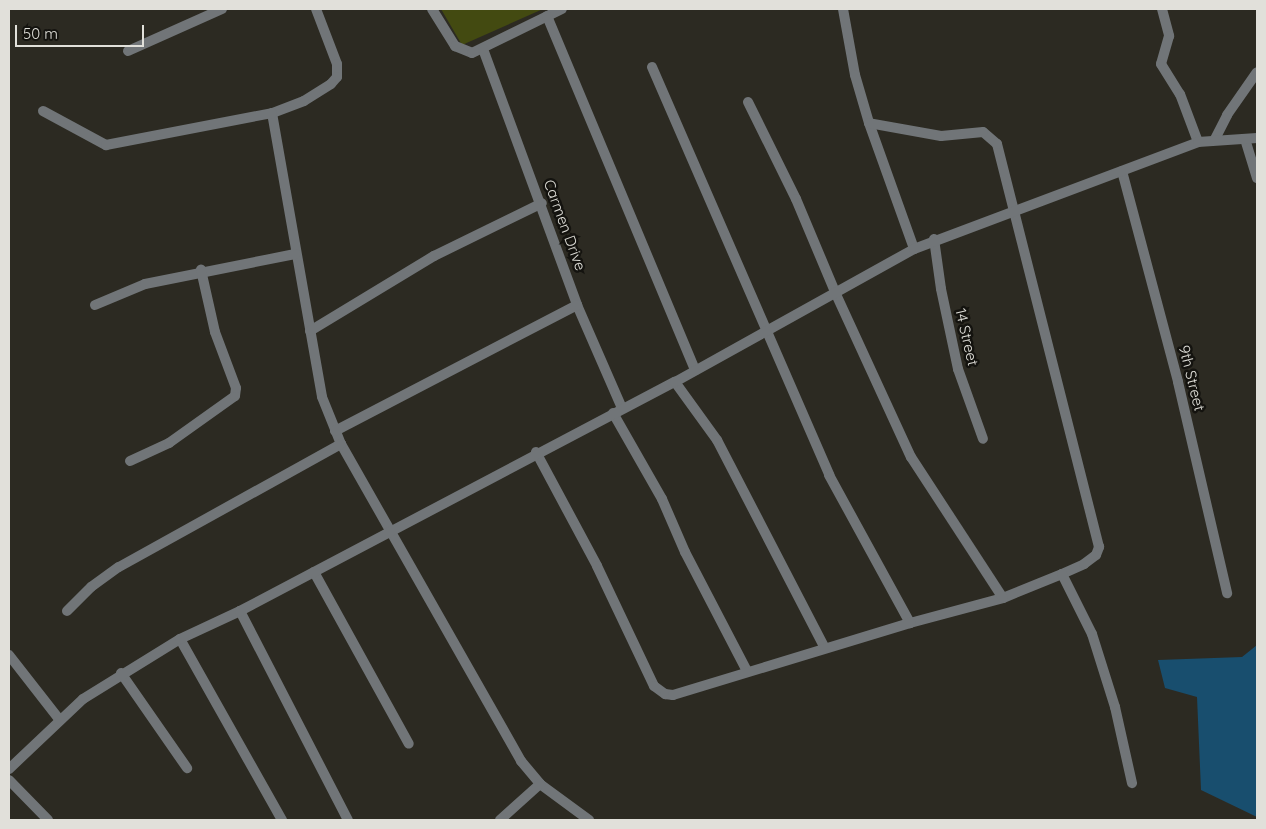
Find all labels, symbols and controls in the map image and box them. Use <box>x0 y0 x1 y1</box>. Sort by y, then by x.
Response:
scale bar <box>18 15 146 47</box>
text: 50 m <box>23 24 58 43</box>
street label: Carmen Drive <box>540 177 590 273</box>
street label: 14 Street <box>952 307 982 367</box>
street label: 9th Street <box>1175 343 1209 413</box>

